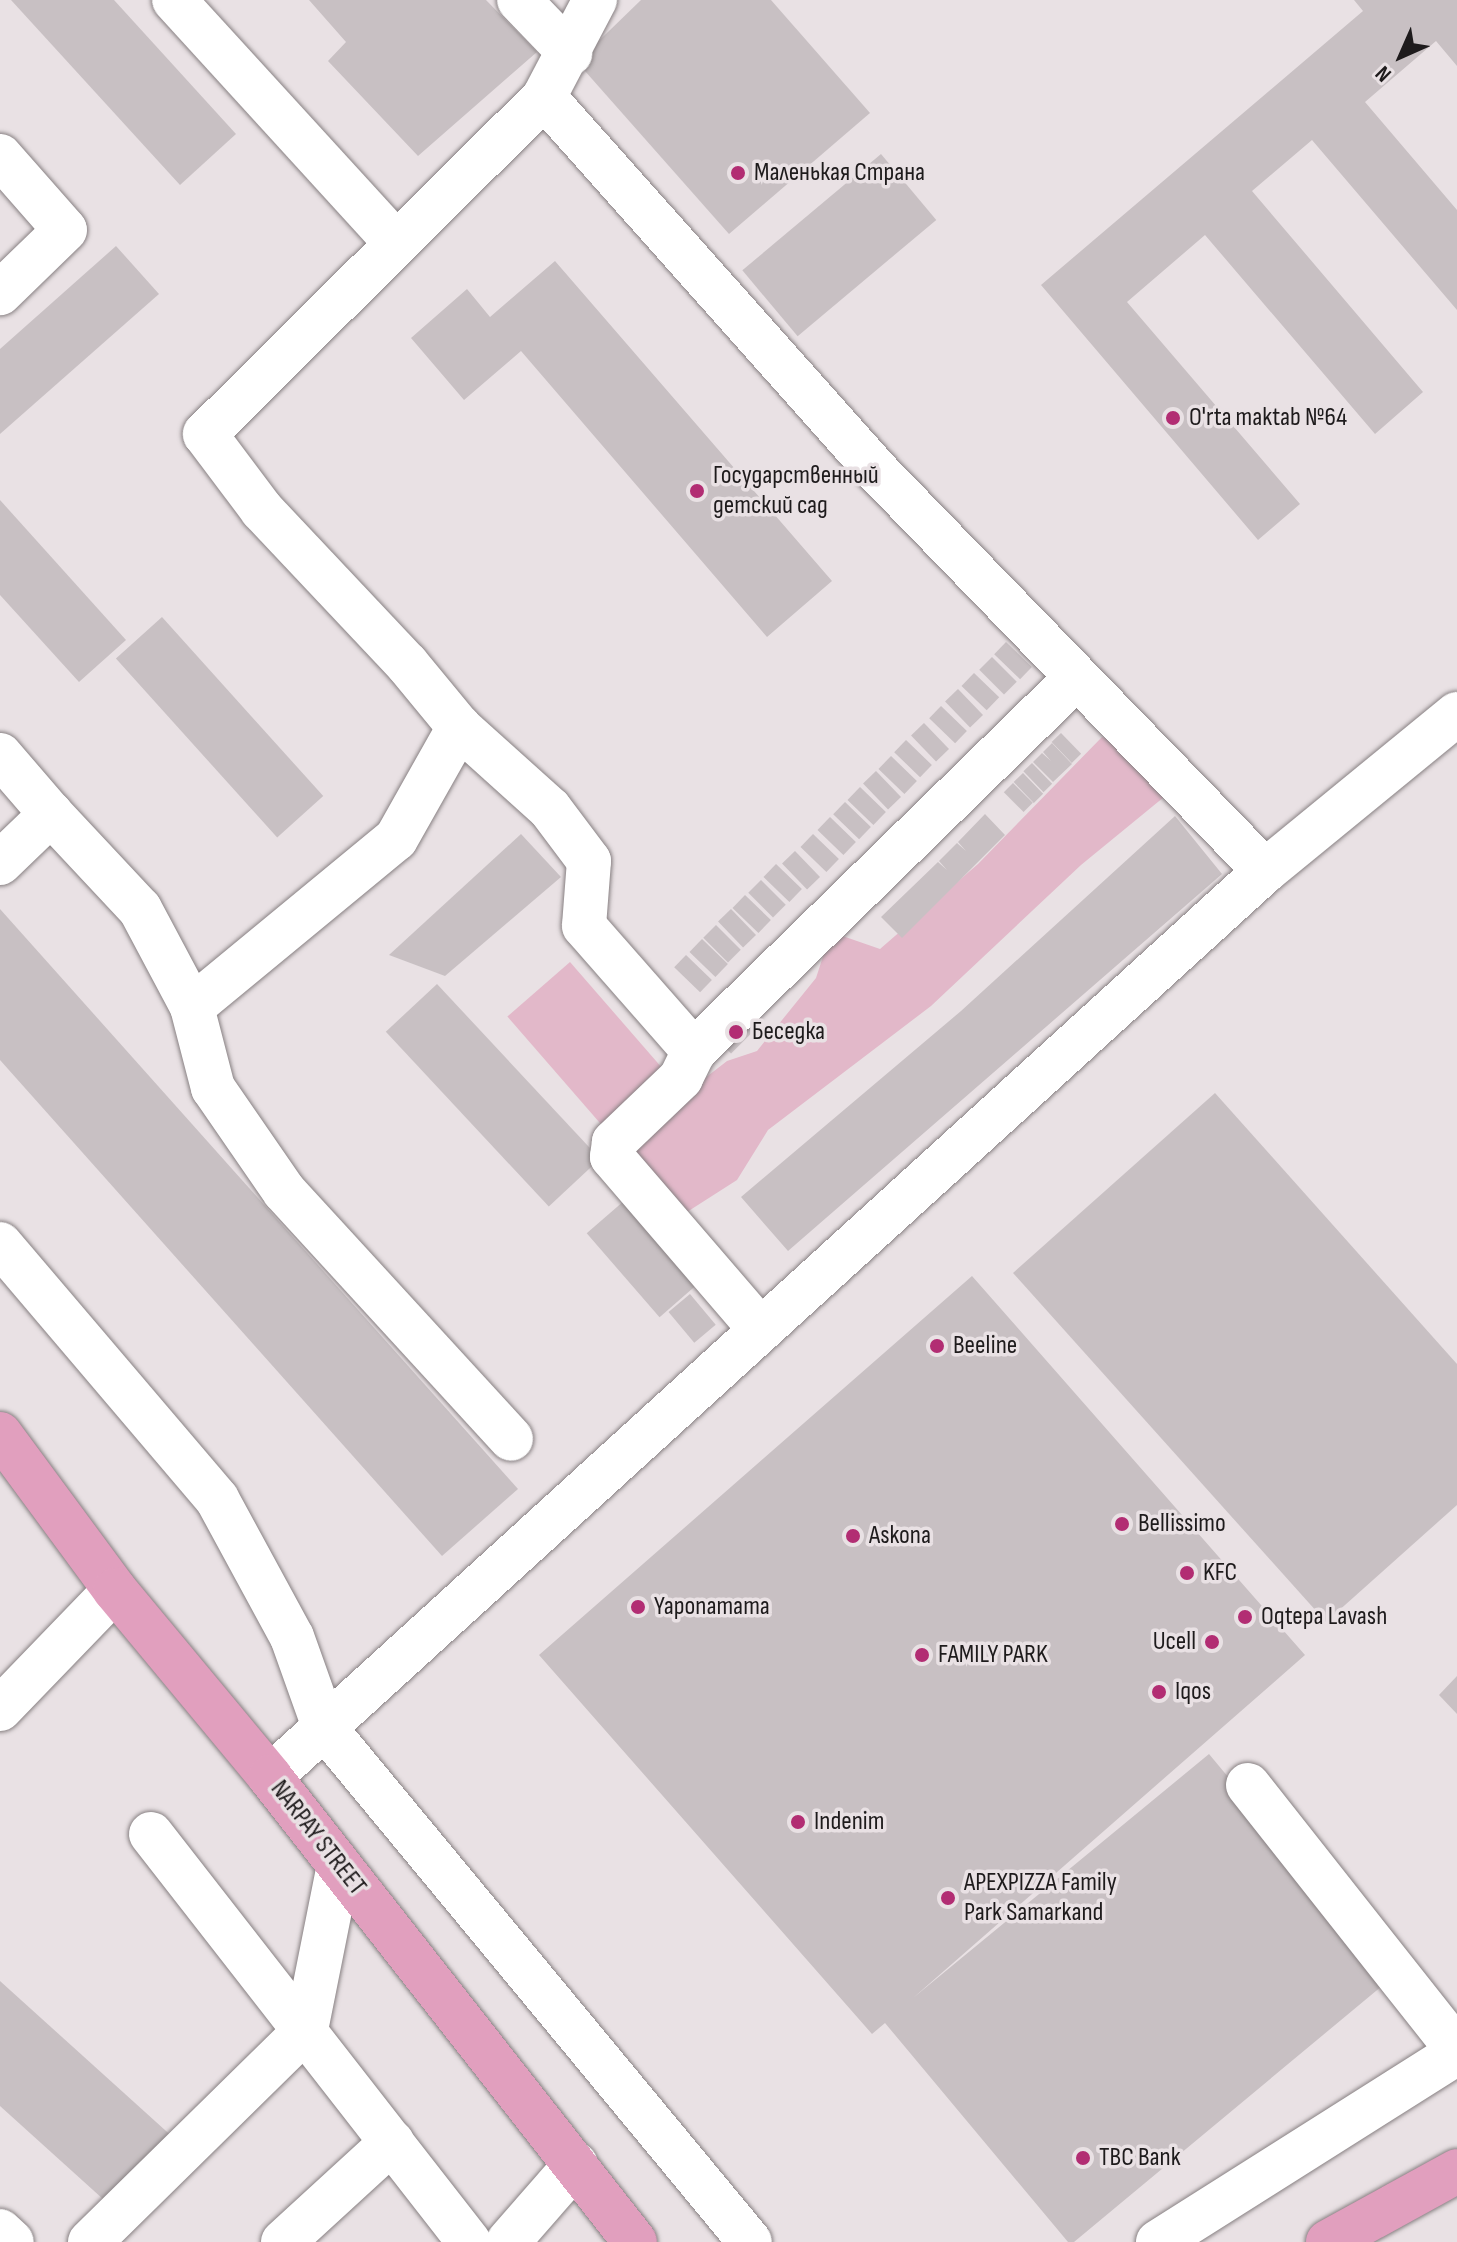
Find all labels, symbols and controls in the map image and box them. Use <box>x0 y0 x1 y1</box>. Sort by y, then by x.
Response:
north arrow <box>1361 16 1441 96</box>
text: N <box>1370 60 1397 87</box>
place label: Маленькая Страна <box>754 157 925 189</box>
marker: Маленькая Страна <box>729 164 747 182</box>
place label: O'rta maktab №64 <box>1189 402 1347 434</box>
marker: O'rta maktab №64 <box>1164 409 1182 427</box>
place label: Государственный детский сад <box>713 460 879 522</box>
marker: Государственный детский сад <box>688 482 706 500</box>
place label: Беседка <box>752 1016 825 1048</box>
marker: Беседка <box>727 1023 745 1041</box>
place label: Beeline <box>953 1330 1017 1362</box>
marker: Beeline <box>928 1337 946 1355</box>
place label: Bellissimo <box>1138 1508 1226 1540</box>
marker: Bellissimo <box>1113 1515 1131 1533</box>
place label: Askona <box>869 1520 931 1552</box>
marker: Askona <box>844 1527 862 1545</box>
place label: KFC <box>1203 1557 1237 1589</box>
marker: KFC <box>1178 1564 1196 1582</box>
place label: Yaponamama <box>654 1591 770 1623</box>
marker: Yaponamama <box>629 1598 647 1616</box>
place label: Oqtepa Lavash <box>1261 1601 1387 1633</box>
marker: Oqtepa Lavash <box>1236 1608 1254 1626</box>
place label: Ucell <box>1153 1626 1196 1658</box>
marker: Ucell <box>1203 1633 1221 1651</box>
place label: FAMILY PARK <box>938 1639 1048 1671</box>
marker: FAMILY PARK <box>913 1646 931 1664</box>
place label: Iqos <box>1175 1676 1211 1708</box>
marker: Iqos <box>1150 1683 1168 1701</box>
street label: NARPAY STREET <box>263 1774 373 1902</box>
place label: Indenim <box>814 1806 884 1838</box>
marker: Indenim <box>789 1813 807 1831</box>
place label: APEXPIZZA Family Park Samarkand <box>964 1867 1117 1928</box>
marker: APEXPIZZA Family Park Samarkand <box>939 1889 957 1907</box>
place label: TBC Bank <box>1099 2142 1181 2174</box>
marker: TBC Bank <box>1074 2149 1092 2167</box>

